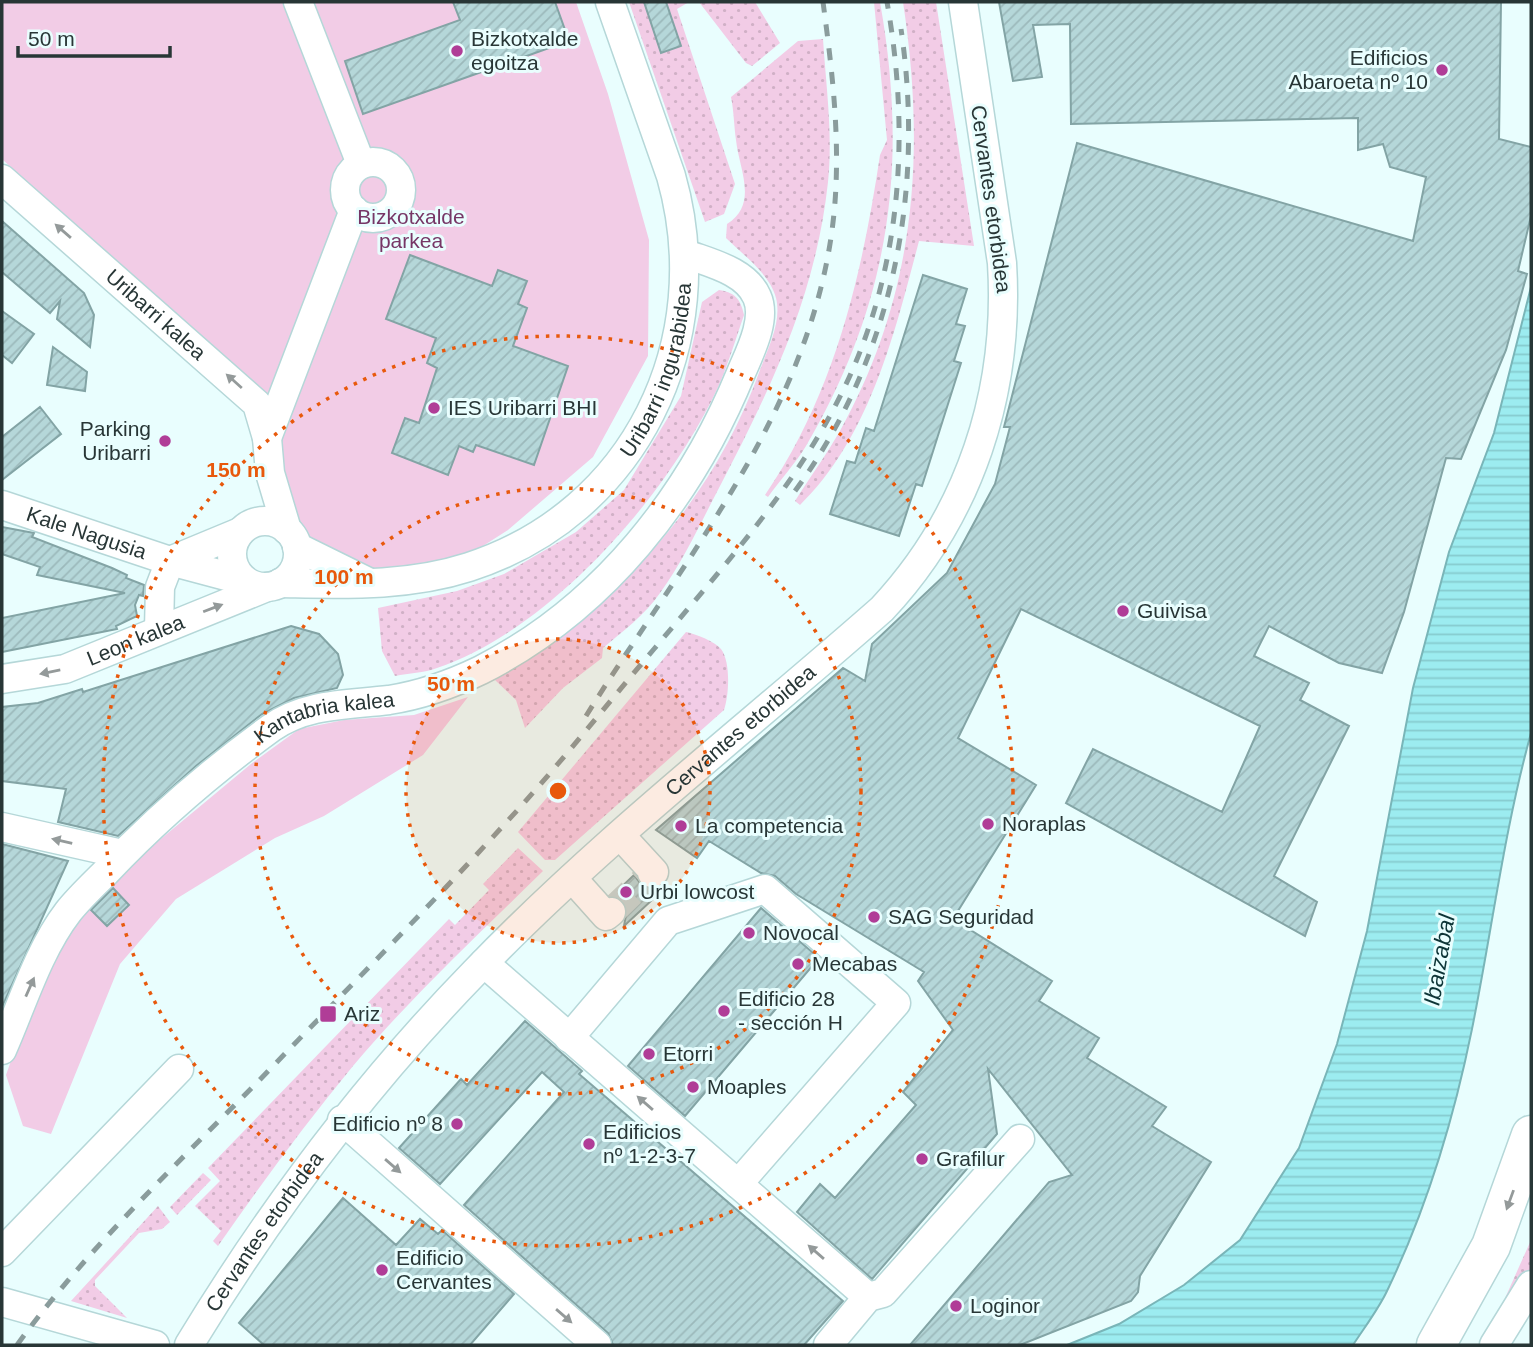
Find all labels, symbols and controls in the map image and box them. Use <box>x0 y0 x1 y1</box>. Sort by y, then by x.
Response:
scale bar <box>18 14 170 58</box>
text: 50 m <box>28 27 75 50</box>
place label: Bizkotxalde egoitza <box>471 27 578 74</box>
marker: Bizkotxalde egoitza <box>449 43 465 59</box>
place label: Edificios Abaroeta nº 10 <box>1288 46 1428 93</box>
marker: Edificios Abaroeta nº 10 <box>1434 62 1450 78</box>
street label: Cervantes etorbidea <box>967 104 1016 294</box>
park label: Bizkotxalde parkea <box>357 205 465 252</box>
one-way arrow <box>54 224 71 239</box>
street label: Uribarri kalea <box>102 264 211 364</box>
street label: Uribarri ingurabidea <box>615 282 695 461</box>
one-way arrow <box>225 373 243 389</box>
place label: IES Uribarri BHI <box>448 396 597 419</box>
marker: IES Uribarri BHI <box>426 400 442 416</box>
place label: Parking Uribarri <box>80 417 151 464</box>
marker: Parking Uribarri <box>157 433 173 449</box>
text: 150 m <box>206 458 266 481</box>
street label: Kale Nagusia <box>24 502 150 563</box>
text: 100 m <box>314 565 374 588</box>
place label: Guivisa <box>1137 599 1207 622</box>
one-way arrow <box>202 603 223 614</box>
marker: Guivisa <box>1115 603 1131 619</box>
street label: Leon kalea <box>83 610 188 670</box>
street label: Cervantes etorbidea <box>661 660 820 800</box>
one-way arrow <box>39 667 61 678</box>
text: 50 m <box>427 672 475 695</box>
street label: Kantabria kalea <box>249 687 396 747</box>
centre of rings <box>546 779 570 803</box>
place label: Noraplas <box>1002 812 1086 835</box>
place label: La competencia <box>695 814 844 837</box>
marker: Noraplas <box>980 816 996 832</box>
marker: La competencia <box>673 818 689 834</box>
one-way arrow <box>51 835 73 846</box>
place label: Urbi lowcost <box>640 880 755 903</box>
marker: Urbi lowcost <box>618 884 634 900</box>
place label: SAG Seguridad <box>888 905 1034 928</box>
marker: SAG Seguridad <box>866 909 882 925</box>
water label: Ibaizabal <box>1418 912 1460 1008</box>
place label: Novocal <box>763 921 839 944</box>
marker: Novocal <box>741 925 757 941</box>
place label: Mecabas <box>812 952 897 975</box>
marker: Mecabas <box>790 956 806 972</box>
one-way arrow <box>24 977 36 997</box>
place label: Edificio 28 - sección H <box>738 987 843 1034</box>
place label: Ariz <box>344 1002 380 1025</box>
marker: Edificio 28 - sección H <box>716 1003 732 1019</box>
marker: Ariz <box>318 1004 338 1024</box>
place label: Etorri <box>663 1042 713 1065</box>
marker: Etorri <box>641 1046 657 1062</box>
place label: Moaples <box>707 1075 786 1098</box>
marker: Moaples <box>685 1079 701 1095</box>
one-way arrow <box>636 1096 653 1111</box>
place label: Edificio nº 8 <box>333 1112 443 1135</box>
marker: Edificio nº 8 <box>449 1116 465 1132</box>
place label: Edificios nº 1-2-3-7 <box>603 1120 696 1167</box>
marker: Edificios nº 1-2-3-7 <box>581 1136 597 1152</box>
street label: Cervantes etorbidea <box>201 1147 327 1316</box>
place label: Grafilur <box>936 1147 1005 1170</box>
marker: Grafilur <box>914 1151 930 1167</box>
one-way arrow <box>384 1157 401 1173</box>
one-way arrow <box>1504 1189 1515 1210</box>
one-way arrow <box>808 1245 825 1260</box>
place label: Edificio Cervantes <box>396 1246 492 1293</box>
marker: Edificio Cervantes <box>374 1262 390 1278</box>
place label: Loginor <box>970 1294 1040 1317</box>
marker: Loginor <box>948 1298 964 1314</box>
one-way arrow <box>555 1308 573 1324</box>

